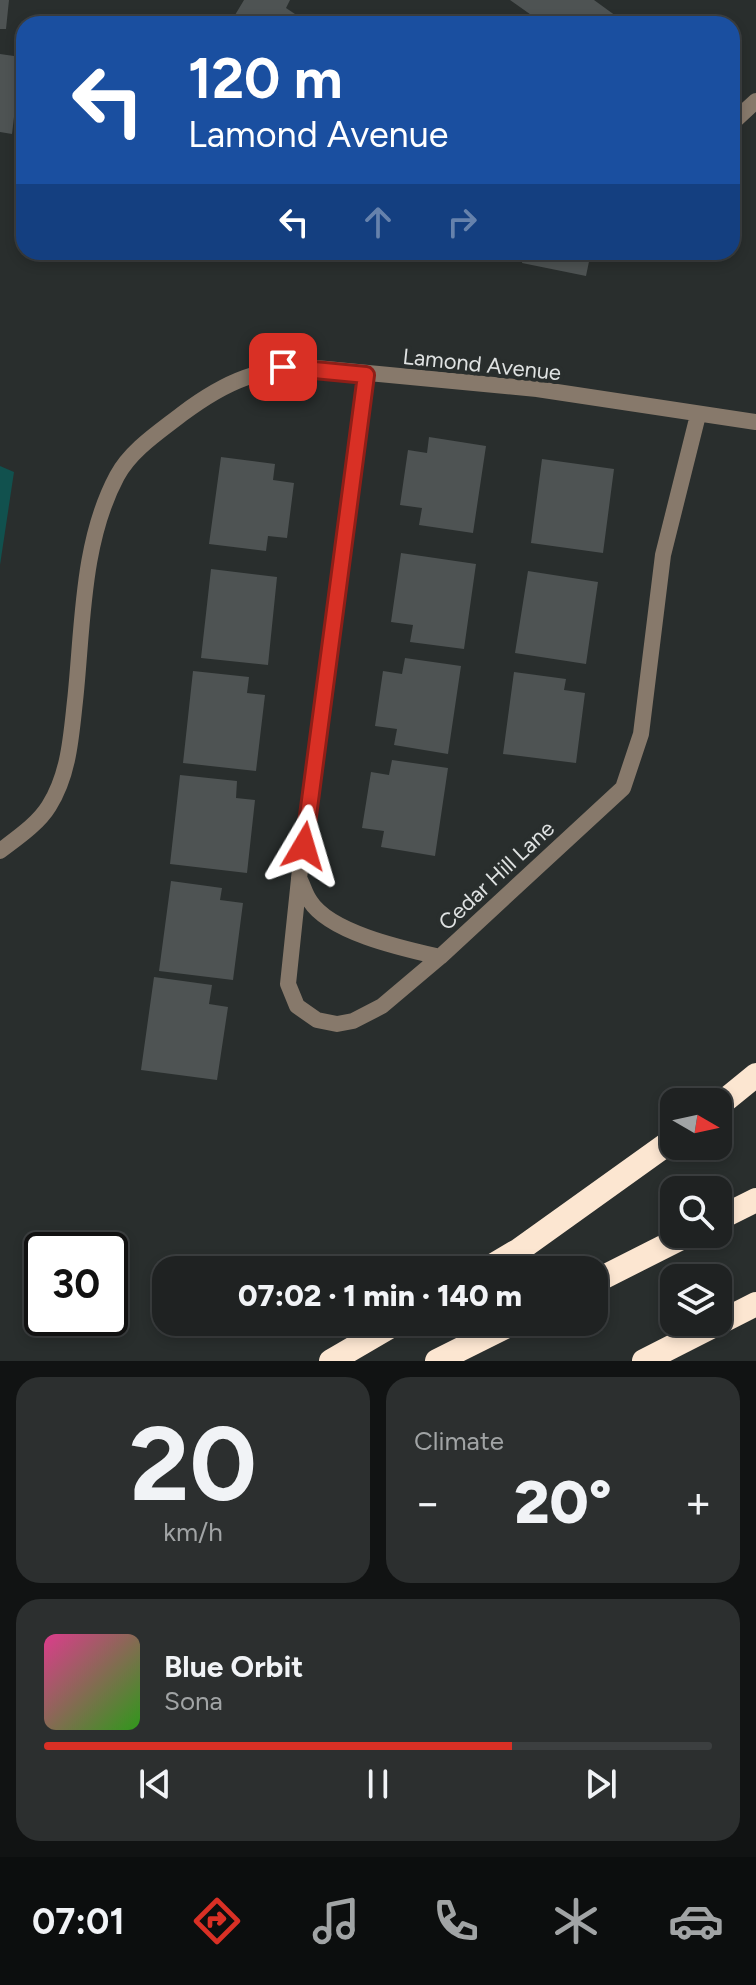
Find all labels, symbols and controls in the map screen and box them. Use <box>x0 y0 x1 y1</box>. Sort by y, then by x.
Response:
text: 120 m <box>188 45 343 112</box>
icon: left <box>56 48 160 152</box>
text: Lamond Avenue <box>188 113 448 156</box>
icon: left <box>272 200 316 244</box>
icon: ahead <box>356 200 400 244</box>
icon: right <box>440 200 484 244</box>
pin <box>249 333 317 401</box>
street label: Lamond Avenue <box>401 343 563 386</box>
icon: arrive <box>261 345 305 389</box>
position arrow <box>262 804 346 888</box>
street label: Cedar Hill Lane <box>433 815 560 936</box>
north arrow <box>660 1088 732 1160</box>
map controls <box>660 1088 732 1336</box>
button: search <box>660 1176 732 1248</box>
speed limit sign: 30 <box>24 1232 128 1336</box>
button: layers <box>660 1264 732 1336</box>
text: 07:02 · 1 min · 140 m <box>238 1277 522 1314</box>
text: 20 <box>129 1401 257 1526</box>
text: Climate <box>414 1425 504 1457</box>
text: 20° <box>514 1466 612 1538</box>
text: − <box>414 1476 441 1529</box>
text: + <box>685 1476 712 1529</box>
text: km/h <box>163 1516 223 1548</box>
text: Blue Orbit <box>164 1648 303 1685</box>
text: Sona <box>164 1685 223 1717</box>
icon: previous <box>133 1762 177 1806</box>
icon: pause <box>356 1762 400 1806</box>
icon: next <box>579 1762 623 1806</box>
icon: directions <box>189 1893 245 1949</box>
icon: music <box>308 1893 364 1949</box>
icon: phone <box>428 1893 484 1949</box>
icon: climate <box>548 1893 604 1949</box>
icon: car <box>668 1893 724 1949</box>
text: 07:01 <box>32 1900 125 1943</box>

